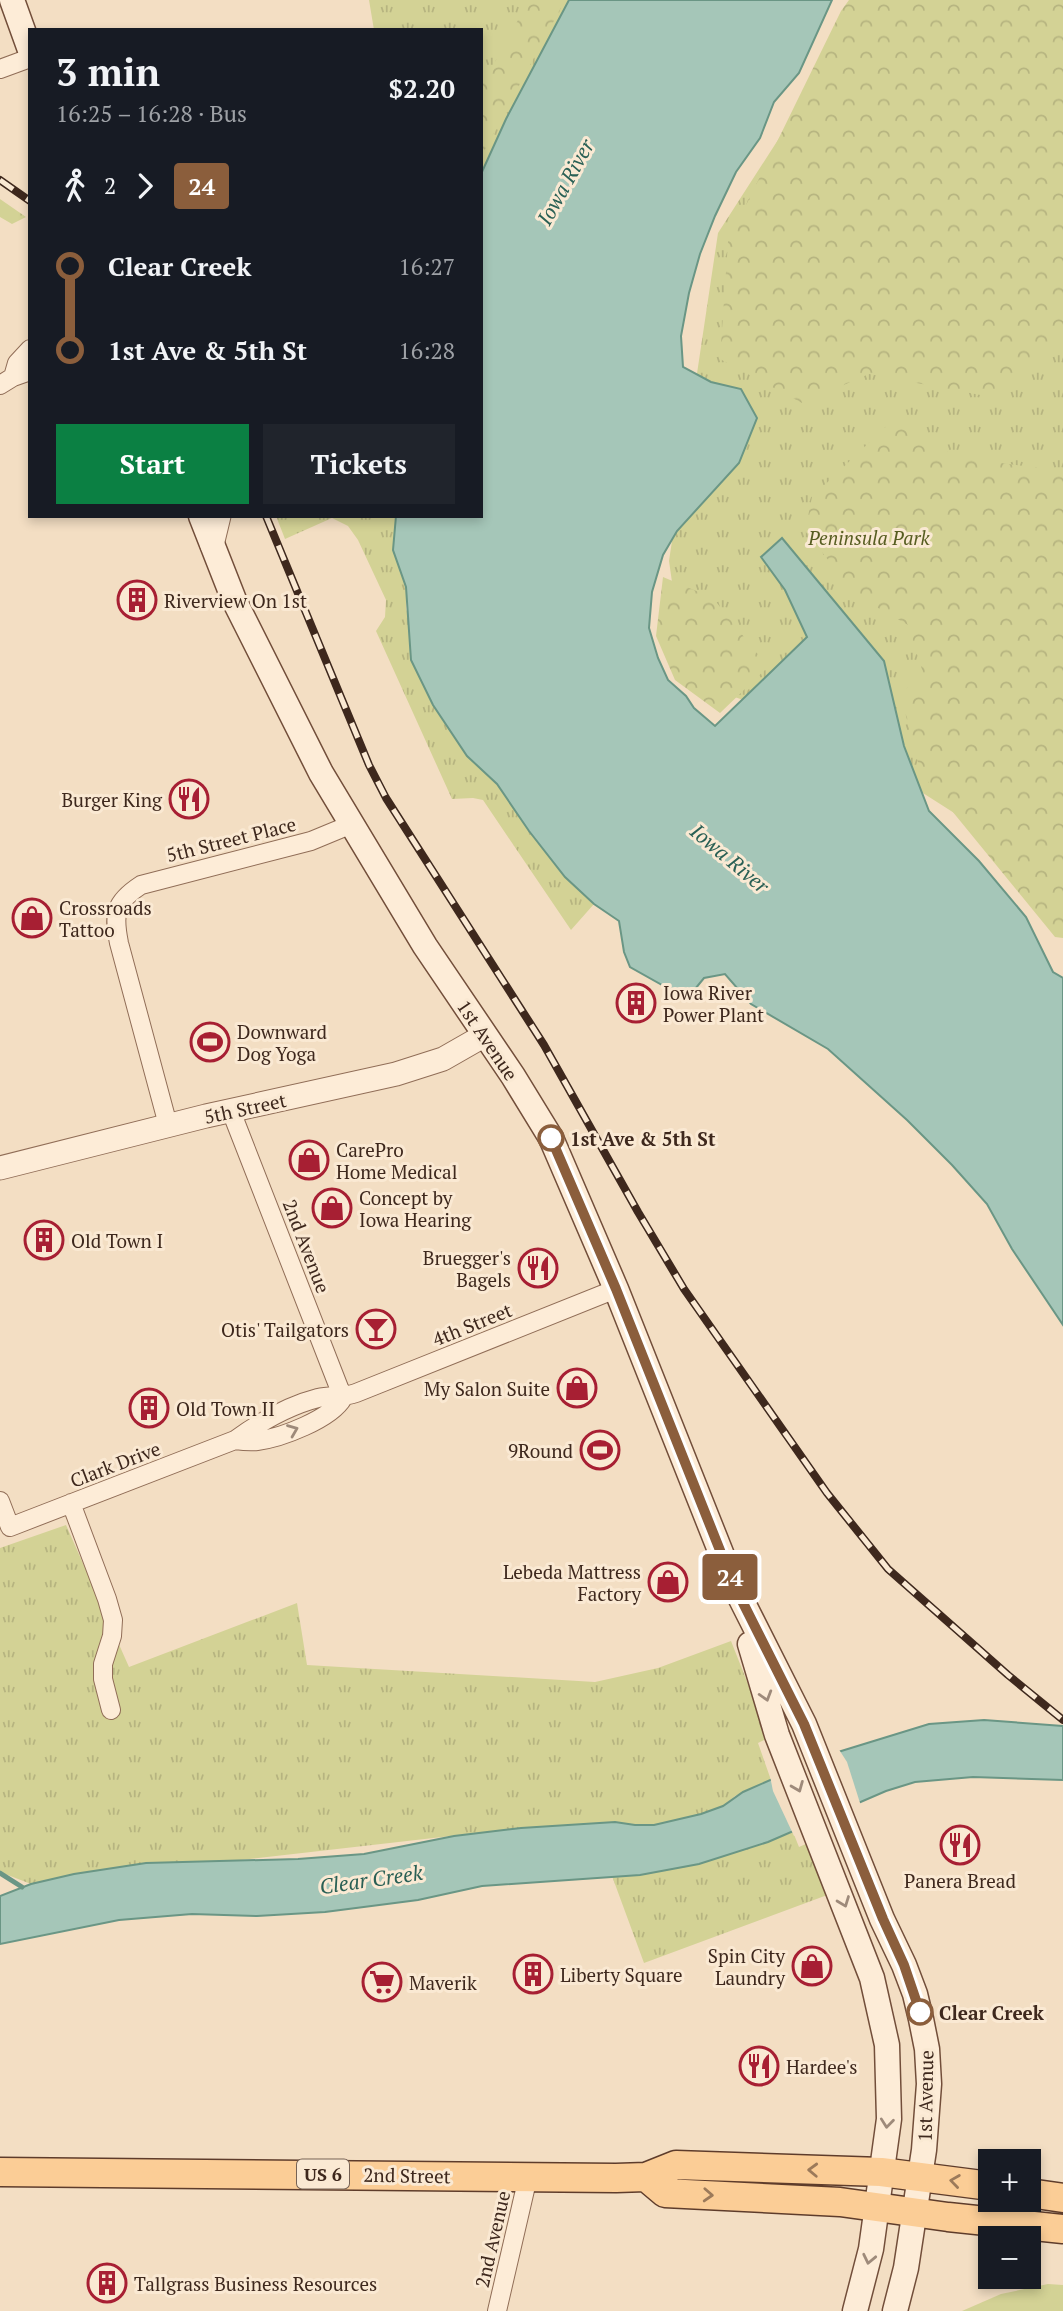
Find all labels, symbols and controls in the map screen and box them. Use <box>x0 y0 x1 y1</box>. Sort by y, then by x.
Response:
text: 3 min <box>56 47 160 97</box>
text: $2.20 <box>389 71 455 105</box>
text: 16:25 – 16:28 · Bus <box>56 98 247 129</box>
water label: Iowa River <box>529 133 601 231</box>
icon: walk <box>56 167 94 205</box>
icon: forward <box>126 167 164 205</box>
text: 2 <box>104 170 116 201</box>
text: 24 <box>188 170 215 202</box>
text: Clear Creek <box>108 249 252 283</box>
text: 16:27 <box>398 251 455 282</box>
text: 1st Ave & 5th St <box>108 333 307 367</box>
text: 16:28 <box>398 335 455 366</box>
button: Start <box>56 424 249 504</box>
button: Tickets <box>263 424 455 504</box>
park label: Peninsula Park <box>807 525 931 550</box>
building icon: Riverview On 1st <box>116 579 158 621</box>
place label: Riverview On 1st <box>164 588 307 613</box>
restaurant icon: Burger King <box>168 778 210 820</box>
place label: Burger King <box>61 787 163 812</box>
street label: 5th Street Place <box>163 811 299 867</box>
water label: Iowa River <box>684 816 776 900</box>
place label: Crossroads Tattoo <box>59 895 152 942</box>
shop icon: Crossroads Tattoo <box>11 897 53 939</box>
place label: Iowa River Power Plant <box>663 980 764 1027</box>
building icon: Iowa River Power Plant <box>615 982 657 1024</box>
street label: 1st Avenue <box>452 995 524 1085</box>
place label: Downward Dog Yoga <box>237 1019 328 1066</box>
sports icon: Downward Dog Yoga <box>189 1021 231 1063</box>
street label: 5th Street <box>201 1087 289 1129</box>
marker: 1st Ave & 5th St <box>538 1125 564 1151</box>
place label: 1st Ave & 5th St <box>570 1126 716 1151</box>
place label: CarePro Home Medical <box>336 1137 457 1184</box>
shop icon: CarePro Home Medical <box>288 1139 330 1181</box>
place label: Concept by Iowa Hearing <box>359 1185 472 1232</box>
shop icon: Concept by Iowa Hearing <box>311 1187 353 1229</box>
street label: 2nd Avenue <box>278 1196 336 1296</box>
building icon: Old Town I <box>23 1219 65 1261</box>
place label: Old Town I <box>71 1228 163 1253</box>
place label: Bruegger's Bagels <box>423 1245 511 1292</box>
restaurant icon: Bruegger's Bagels <box>517 1247 559 1289</box>
street label: 4th Street <box>429 1297 515 1351</box>
bar icon: Otis' Tailgators <box>355 1308 397 1350</box>
place label: Otis' Tailgators <box>221 1317 349 1342</box>
shop icon: My Salon Suite <box>556 1367 598 1409</box>
place label: My Salon Suite <box>424 1376 550 1401</box>
building icon: Old Town II <box>128 1387 170 1429</box>
place label: Old Town II <box>176 1396 275 1421</box>
one-way arrow <box>287 1424 299 1438</box>
sports icon: 9Round <box>579 1429 621 1471</box>
street label: Clark Drive <box>66 1435 164 1493</box>
place label: 9Round <box>508 1438 573 1463</box>
line badge: 24 <box>698 1554 762 1600</box>
place label: Lebeda Mattress Factory <box>503 1559 641 1606</box>
shop icon: Lebeda Mattress Factory <box>647 1561 689 1603</box>
text: 24 <box>716 1561 744 1593</box>
one-way arrow <box>757 1689 772 1701</box>
one-way arrow <box>790 1780 804 1792</box>
restaurant icon: Panera Bread <box>939 1824 981 1866</box>
water label: Clear Creek <box>318 1858 425 1900</box>
place label: Panera Bread <box>904 1868 1016 1893</box>
one-way arrow <box>835 1896 849 1908</box>
place label: Spin City Laundry <box>708 1943 785 1990</box>
shop icon: Spin City Laundry <box>791 1945 833 1987</box>
building icon: Liberty Square <box>512 1953 554 1995</box>
supermarket icon: Maverik <box>361 1961 403 2003</box>
place label: Liberty Square <box>560 1962 683 1987</box>
place label: Maverik <box>409 1970 477 1995</box>
marker: Clear Creek <box>907 1999 933 2025</box>
place label: Clear Creek <box>939 2000 1045 2025</box>
restaurant icon: Hardee's <box>738 2045 780 2087</box>
street label: 1st Avenue <box>912 2050 938 2142</box>
place label: Hardee's <box>786 2054 858 2079</box>
one-way arrow <box>880 2117 895 2129</box>
map controls <box>978 2149 1041 2289</box>
button: + <box>978 2149 1041 2212</box>
road number: US 6 <box>297 2160 349 2188</box>
street label: 2nd Street <box>363 2162 451 2188</box>
one-way arrow <box>807 2162 818 2177</box>
one-way arrow <box>949 2173 961 2188</box>
street label: 2nd Avenue <box>469 2188 515 2290</box>
one-way arrow <box>703 2188 714 2203</box>
button: − <box>978 2226 1041 2289</box>
one-way arrow <box>862 2253 877 2265</box>
building icon: Tallgrass Business Resources <box>86 2262 128 2304</box>
place label: Tallgrass Business Resources <box>134 2271 377 2296</box>

